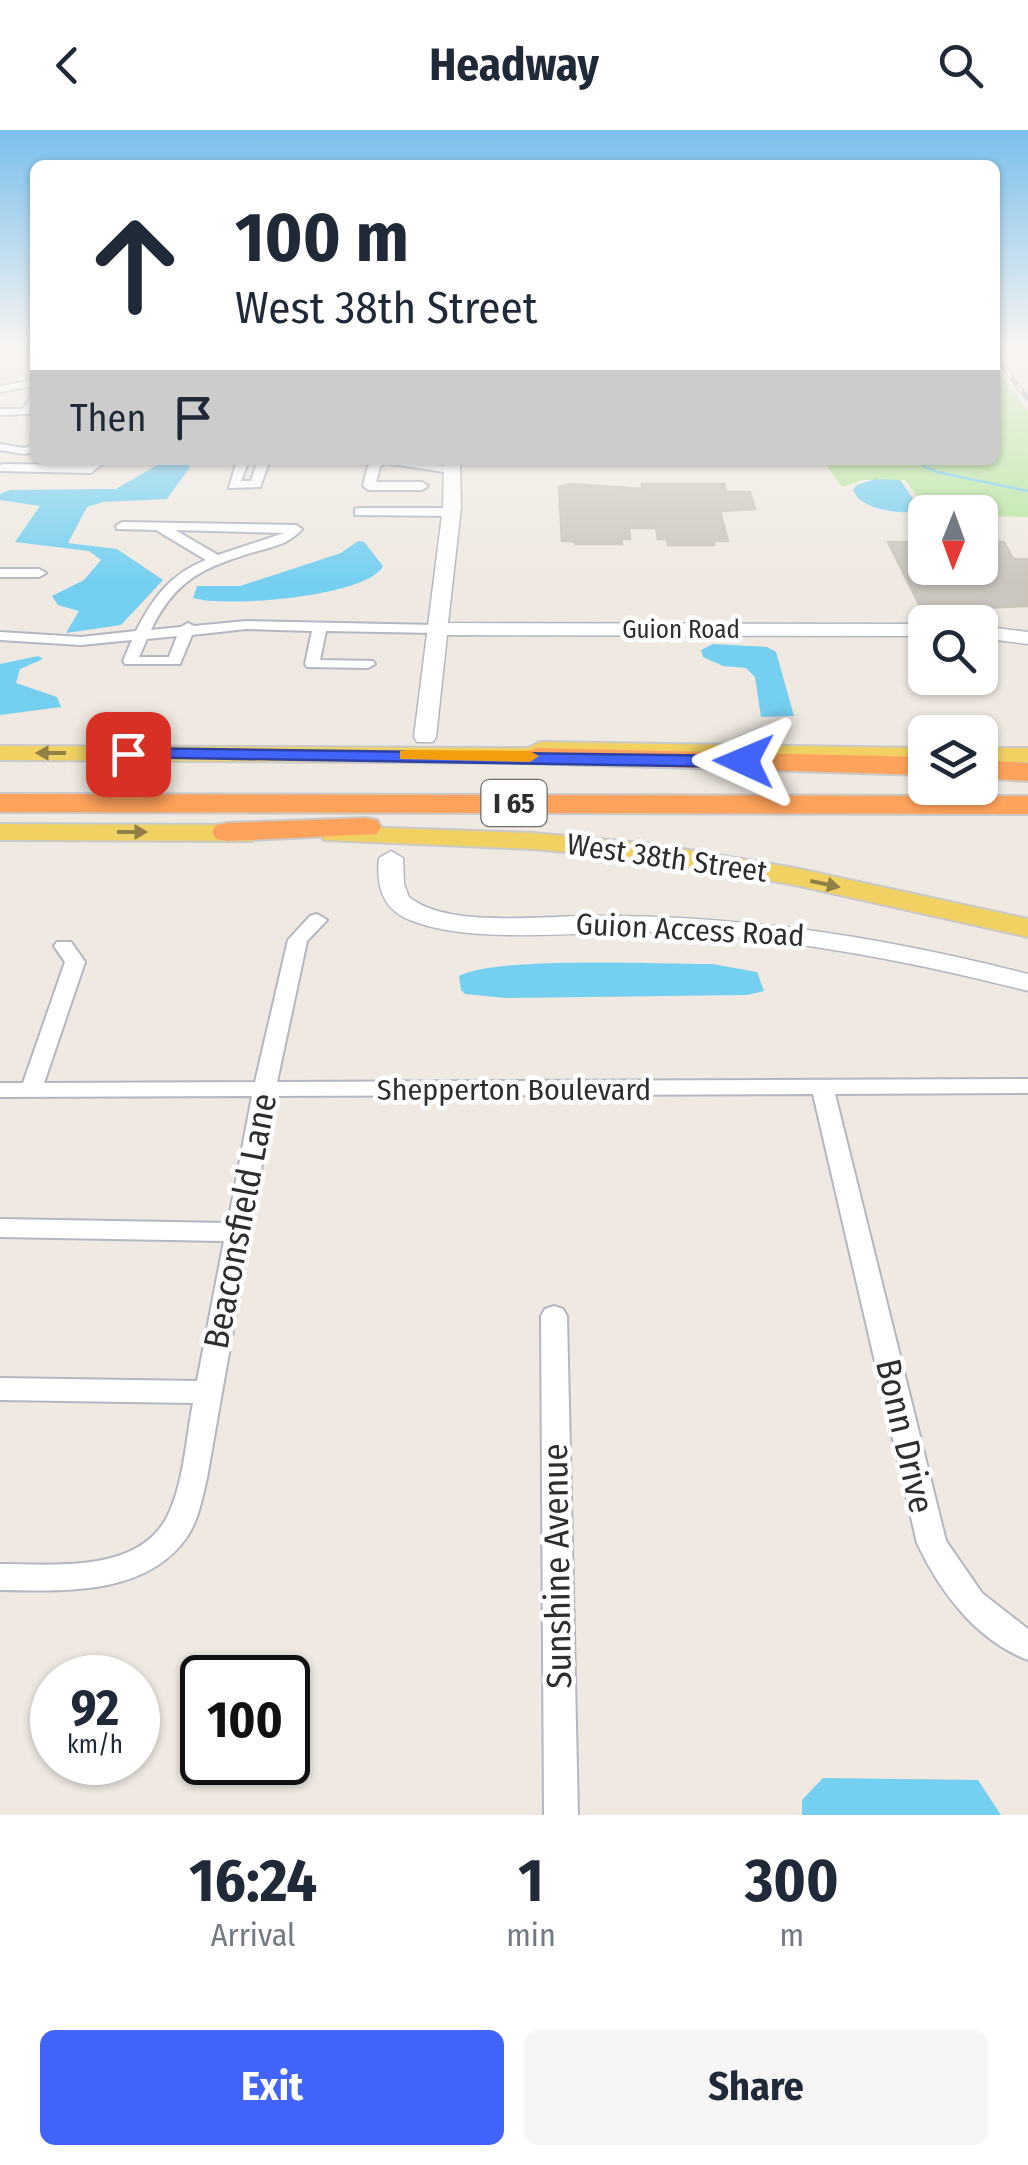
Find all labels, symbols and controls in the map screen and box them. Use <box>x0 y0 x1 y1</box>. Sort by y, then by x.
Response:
icon: back <box>40 38 95 93</box>
text: Headway <box>429 38 599 92</box>
icon: search <box>933 38 988 93</box>
text: 100 m <box>235 196 409 280</box>
icon: ahead <box>70 200 200 330</box>
text: West 38th Street <box>235 281 537 335</box>
icon: arrive <box>166 390 221 445</box>
text: Then <box>70 395 146 441</box>
north arrow <box>908 495 998 585</box>
map controls <box>908 495 998 805</box>
button: search <box>908 605 998 695</box>
street label: Guion Road <box>622 615 740 645</box>
position arrow <box>692 709 796 813</box>
pin <box>86 712 171 797</box>
button: layers <box>908 715 998 805</box>
icon: arrive <box>101 727 156 782</box>
one-way arrow <box>34 745 66 761</box>
road number: I 65 <box>482 780 546 826</box>
one-way arrow <box>117 824 149 840</box>
street label: West 38th Street <box>565 826 770 890</box>
one-way arrow <box>810 877 841 892</box>
street label: Guion Access Road <box>575 906 805 954</box>
street label: Shepperton Boulevard <box>377 1072 651 1108</box>
street label: Beaconsfield Lane <box>195 1090 285 1352</box>
street label: Bonn Drive <box>867 1355 943 1517</box>
street label: Sunshine Avenue <box>534 1443 580 1689</box>
speed limit sign: 100 <box>180 1655 310 1785</box>
text: 92 <box>71 1678 119 1738</box>
text: km/h <box>67 1730 123 1760</box>
text: 16:24 <box>189 1845 317 1917</box>
text: 1 <box>518 1845 544 1917</box>
text: 300 <box>745 1845 839 1917</box>
text: Arrival <box>211 1916 296 1954</box>
text: min <box>506 1916 556 1954</box>
text: m <box>780 1916 804 1954</box>
button: Exit <box>40 2030 504 2145</box>
button: Share <box>524 2030 988 2145</box>

